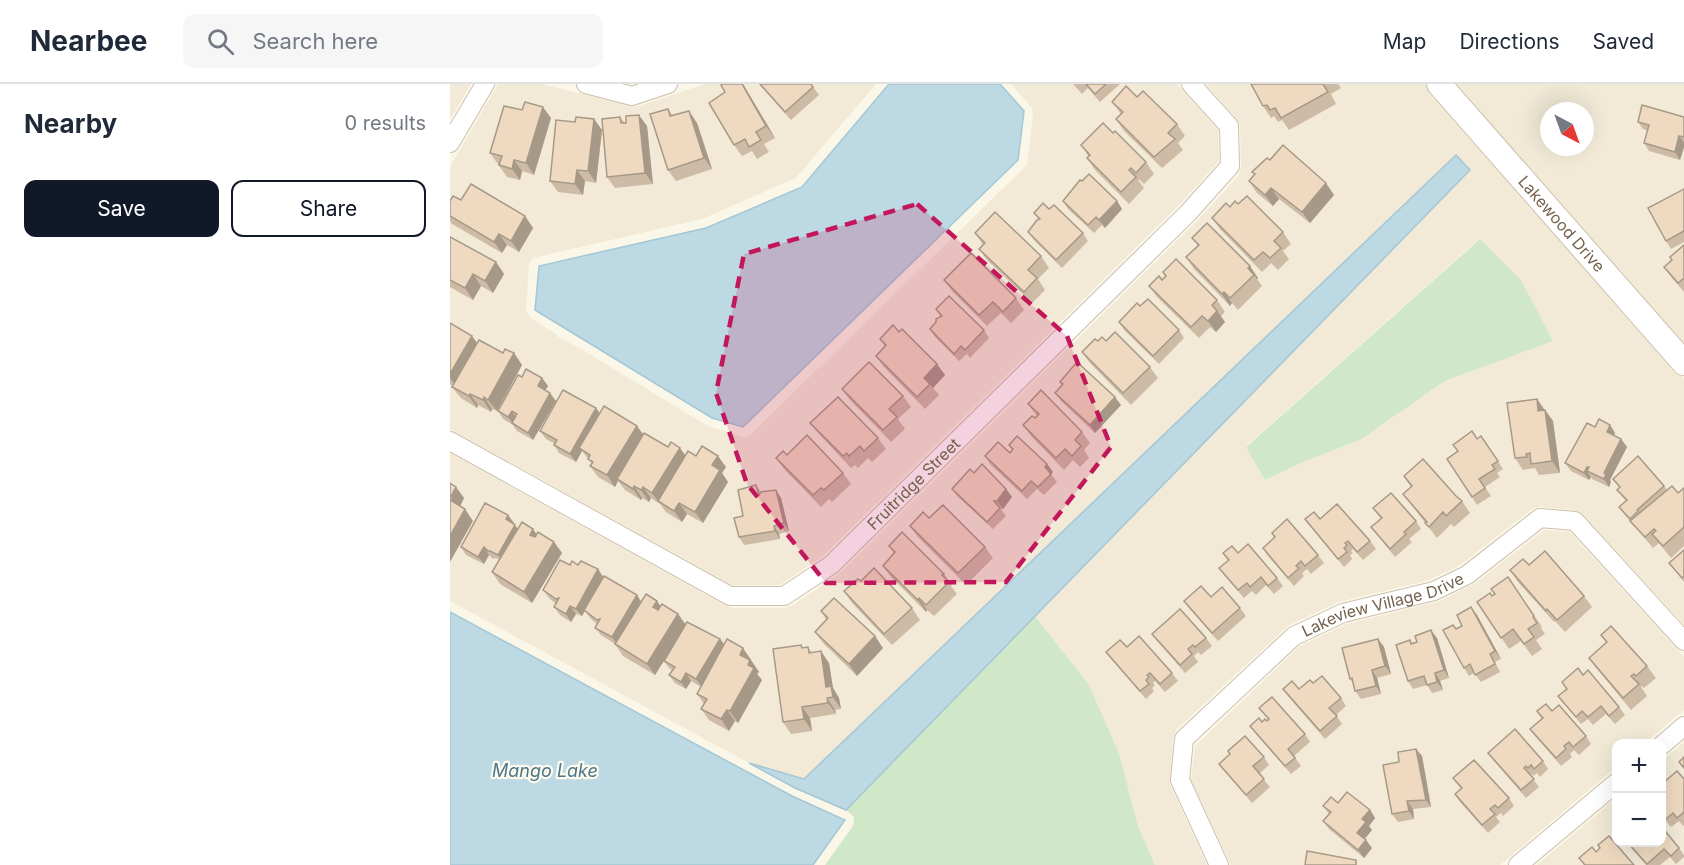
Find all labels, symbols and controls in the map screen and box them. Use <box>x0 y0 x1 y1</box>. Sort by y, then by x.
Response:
search box <box>183 14 603 68</box>
text: Nearbee <box>30 24 147 58</box>
icon: search <box>204 25 237 58</box>
text: Search here <box>252 28 378 54</box>
text: Map <box>1383 29 1426 54</box>
text: Directions <box>1459 29 1560 54</box>
text: Saved <box>1593 29 1654 54</box>
north arrow <box>1540 102 1594 156</box>
text: Nearby <box>24 108 117 139</box>
text: 0 results <box>344 111 426 135</box>
street label: Lakewood Drive <box>1514 172 1609 276</box>
button: Save <box>24 180 219 237</box>
button: Share <box>231 180 426 237</box>
street label: Fruitridge Street <box>863 434 964 534</box>
street label: Lakeview Village Drive <box>1298 568 1467 641</box>
map controls <box>1612 739 1666 847</box>
button: + <box>1612 739 1666 793</box>
water label: Mango Lake <box>492 760 598 781</box>
button: − <box>1612 793 1666 847</box>

